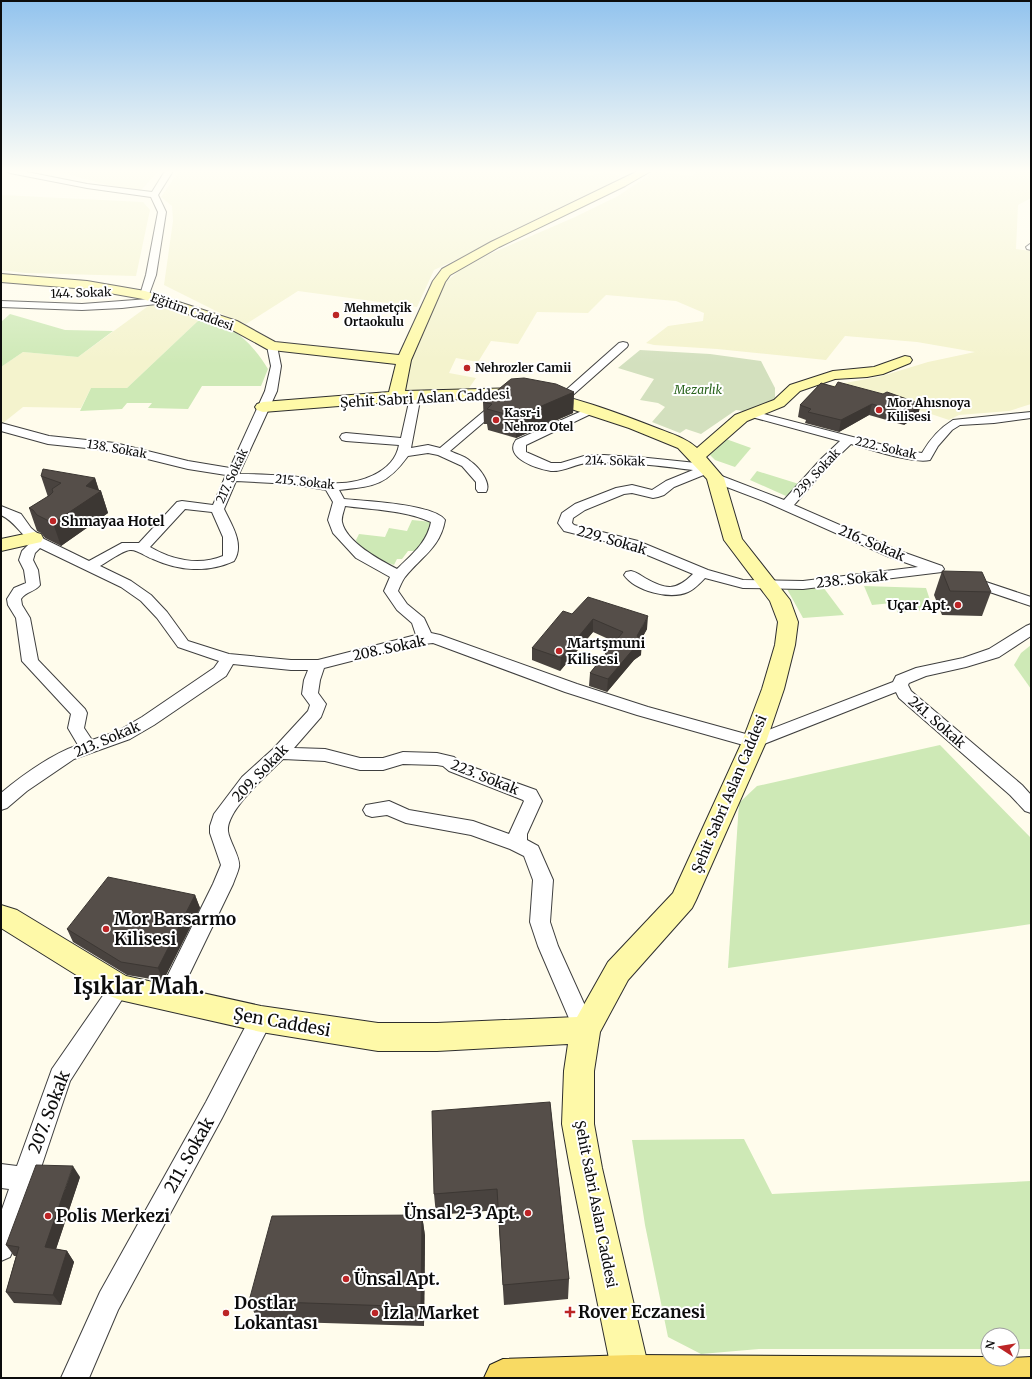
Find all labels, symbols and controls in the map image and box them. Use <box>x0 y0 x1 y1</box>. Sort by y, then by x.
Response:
street label: 144. Sokak <box>50 284 112 301</box>
street label: Eğitim Caddesi <box>149 290 236 334</box>
place label: Mehmetçik Ortaokulu <box>344 300 412 329</box>
marker: Mehmetçik Ortaokulu <box>331 310 341 320</box>
place label: Nehrozler Camii <box>475 360 571 375</box>
marker: Nehrozler Camii <box>462 363 472 373</box>
park label: Mezarlık <box>673 382 722 397</box>
street label: Şehit Sabri Aslan Caddesi <box>340 385 511 411</box>
place label: Mor Ahısnoya Kilisesi <box>887 395 971 424</box>
place label: Kasr-i Nehroz Otel <box>504 405 574 434</box>
marker: Mor Ahısnoya Kilisesi <box>874 405 884 415</box>
marker: Kasr-i Nehroz Otel <box>491 415 501 425</box>
street label: 222. Sokak <box>854 433 919 462</box>
street label: 138. Sokak <box>86 436 149 461</box>
street label: 239. Sokak <box>790 445 843 500</box>
street label: 217. Sokak <box>212 446 251 506</box>
street label: 214. Sokak <box>585 452 646 469</box>
street label: 215. Sokak <box>275 471 336 492</box>
place label: Shmayaa Hotel <box>61 512 165 530</box>
marker: Shmayaa Hotel <box>48 516 58 526</box>
street label: 229. Sokak <box>575 521 649 559</box>
street label: 216. Sokak <box>836 521 908 565</box>
street label: 238. Sokak <box>815 566 889 592</box>
place label: Uçar Apt. <box>887 596 950 614</box>
marker: Uçar Apt. <box>953 600 963 610</box>
street label: 208. Sokak <box>351 631 427 664</box>
place label: Martşmuni Kilisesi <box>567 634 646 668</box>
marker: Martşmuni Kilisesi <box>554 646 564 656</box>
street label: 241. Sokak <box>905 692 970 752</box>
street label: Şehit Sabri Aslan Caddesi <box>687 712 771 876</box>
street label: 213. Sokak <box>71 717 143 761</box>
street label: 209. Sokak <box>228 740 292 806</box>
street label: 223. Sokak <box>448 755 522 799</box>
place label: Mor Barsarmo Kilisesi <box>114 908 236 950</box>
marker: Mor Barsarmo Kilisesi <box>101 924 111 934</box>
district label: Işıklar Mah. <box>73 972 205 1000</box>
street label: Şen Caddesi <box>232 1003 333 1041</box>
street label: 207. Sokak <box>23 1067 75 1157</box>
street label: 211. Sokak <box>159 1113 219 1197</box>
street label: Şehit Sabri Aslan Caddesi <box>571 1119 621 1290</box>
place label: Ünsal 2-3 Apt. <box>404 1202 520 1224</box>
place label: Polis Merkezi <box>56 1205 170 1227</box>
marker: Ünsal 2-3 Apt. <box>523 1208 533 1218</box>
marker: Polis Merkezi <box>43 1211 53 1221</box>
place label: Ünsal Apt. <box>354 1268 440 1290</box>
marker: Ünsal Apt. <box>341 1274 351 1284</box>
place label: Dostlar Lokantası <box>234 1292 318 1334</box>
place label: Rover Eczanesi <box>578 1301 705 1323</box>
place label: İzla Market <box>383 1302 479 1324</box>
marker: Rover Eczanesi <box>565 1307 575 1317</box>
marker: Dostlar Lokantası <box>221 1308 231 1318</box>
marker: İzla Market <box>370 1308 380 1318</box>
north arrow <box>980 1327 1020 1367</box>
text: N <box>982 1339 998 1351</box>

